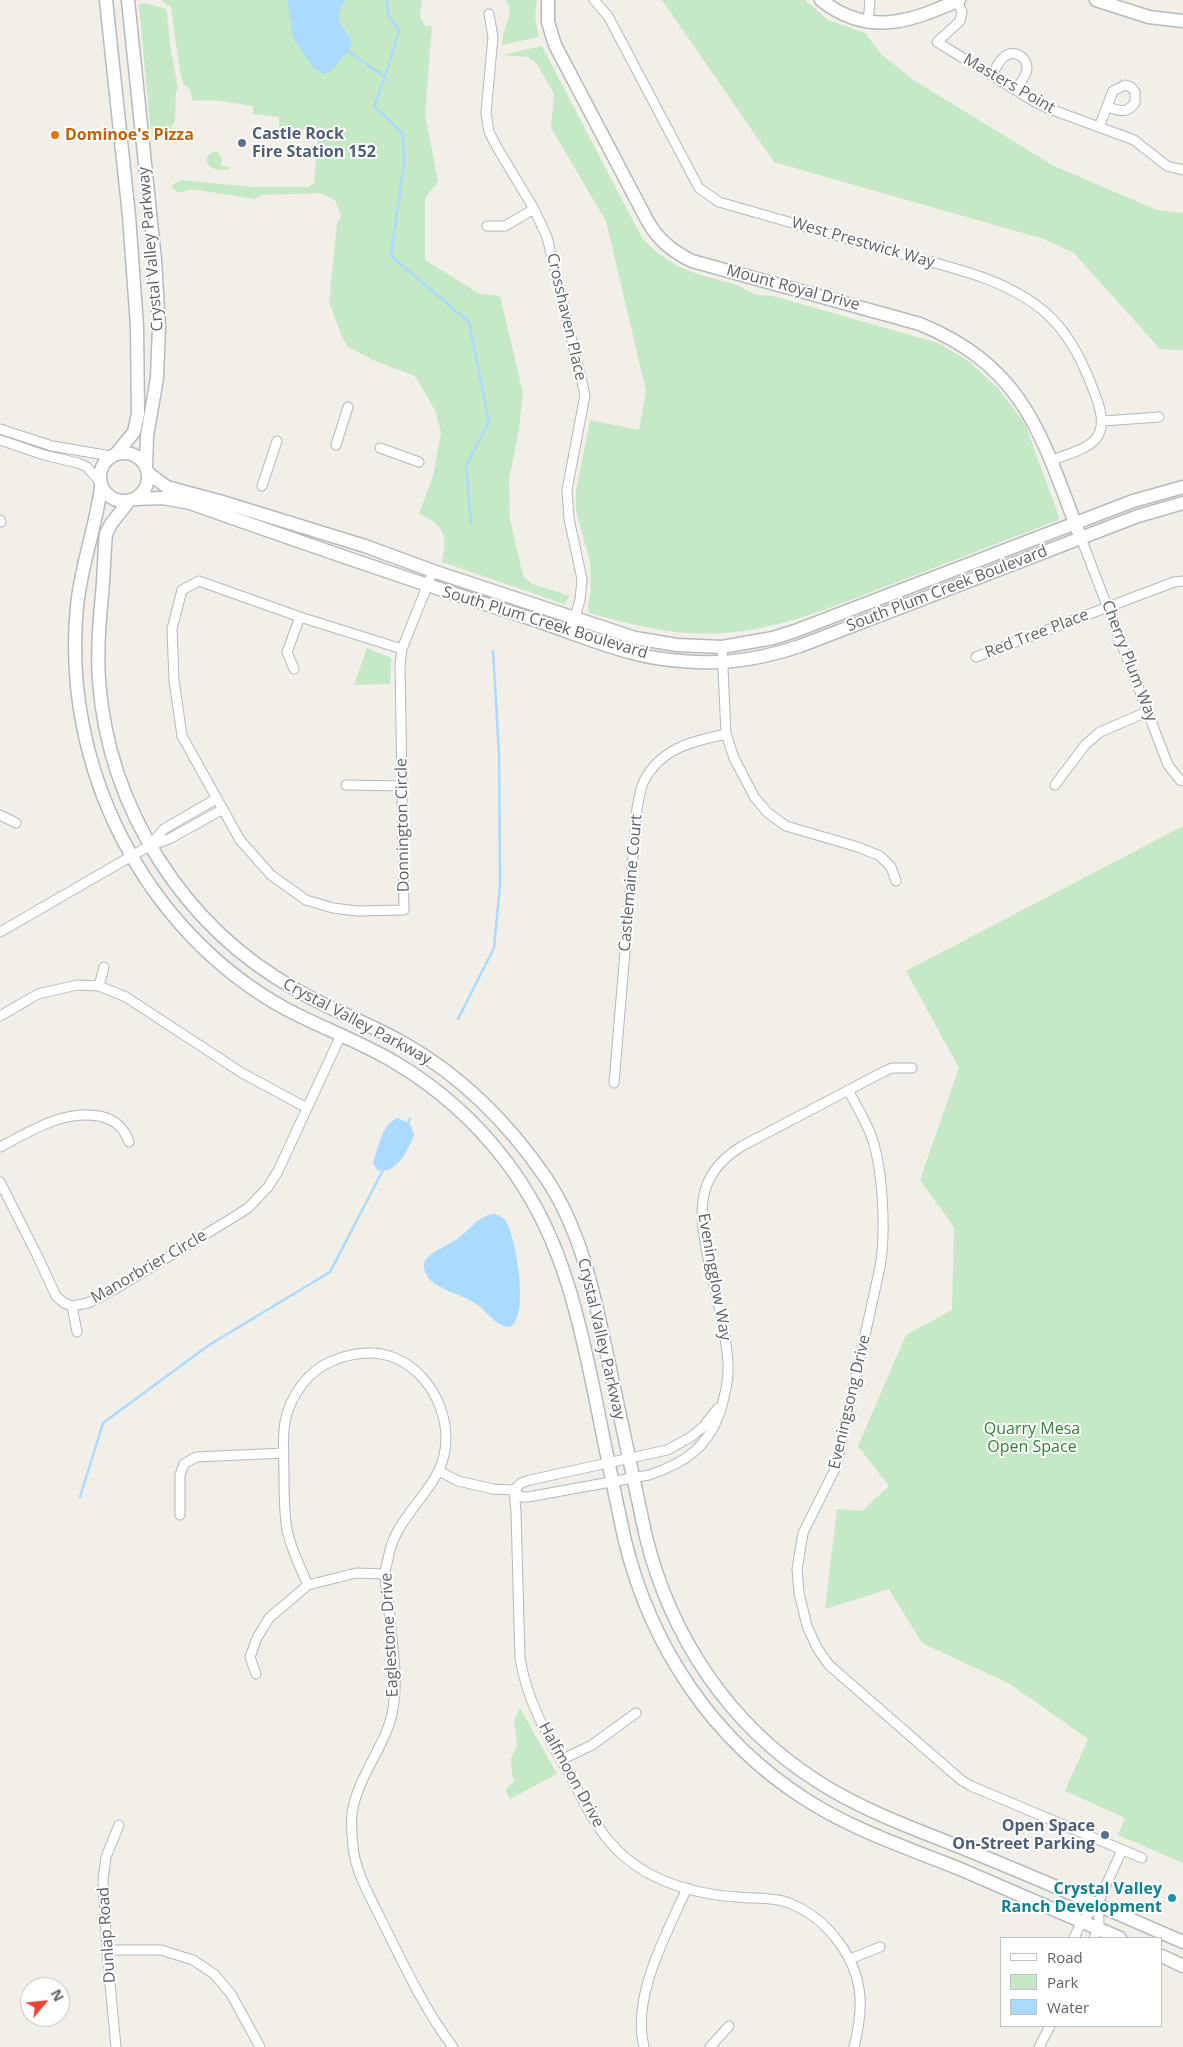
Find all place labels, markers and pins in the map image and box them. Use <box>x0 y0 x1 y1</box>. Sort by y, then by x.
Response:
place label: Castle Rock Fire Station 152 <box>252 124 376 162</box>
place label: Dominoe's Pizza <box>65 125 194 145</box>
marker: Dominoe's Pizza <box>49 129 61 141</box>
marker: Castle Rock Fire Station 152 <box>236 137 248 149</box>
place label: Open Space On-Street Parking <box>952 1816 1095 1854</box>
marker: Open Space On-Street Parking <box>1099 1829 1111 1841</box>
place label: Crystal Valley Ranch Development <box>1001 1879 1162 1917</box>
marker: Crystal Valley Ranch Development <box>1166 1892 1178 1904</box>

